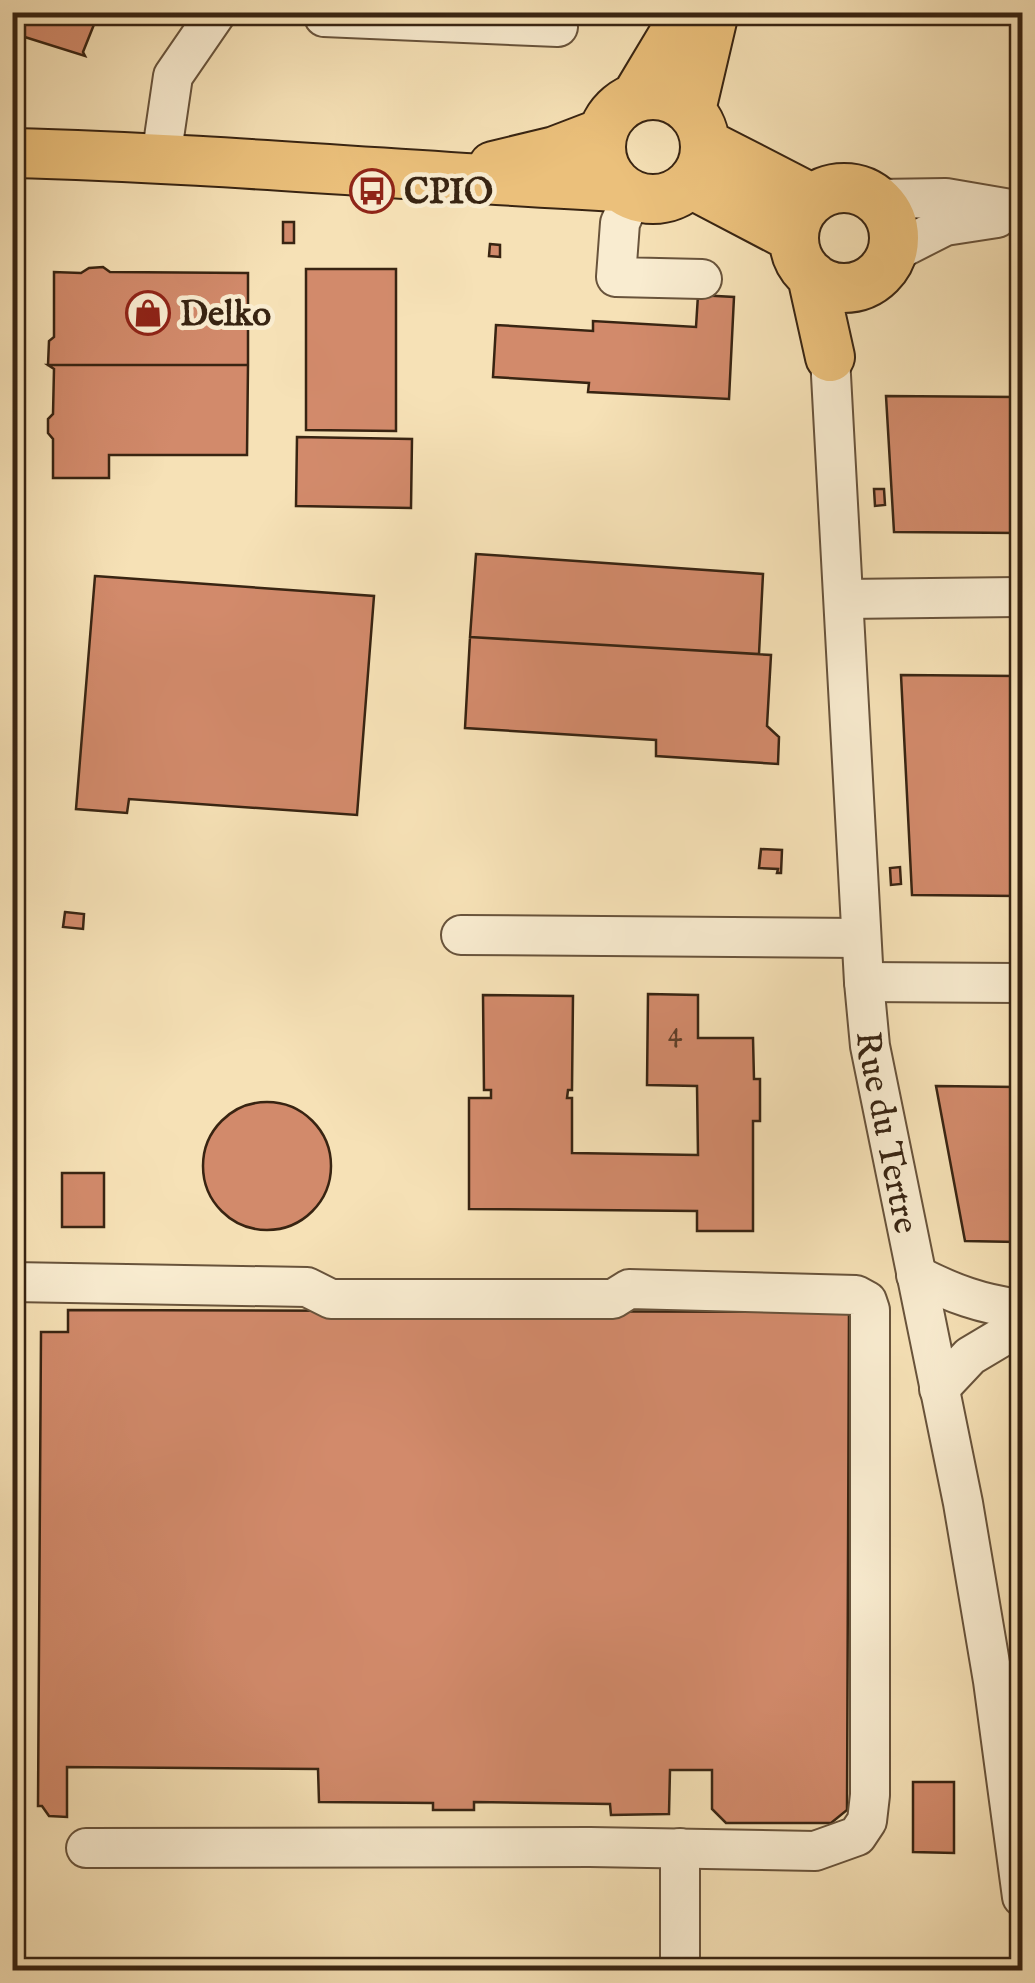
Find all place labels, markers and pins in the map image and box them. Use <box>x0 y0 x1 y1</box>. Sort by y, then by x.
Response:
bus stop icon: CPIO <box>349 168 395 214</box>
place label: CPIO <box>404 171 493 216</box>
shop icon: Delko <box>125 290 171 336</box>
place label: Delko <box>180 293 271 338</box>

